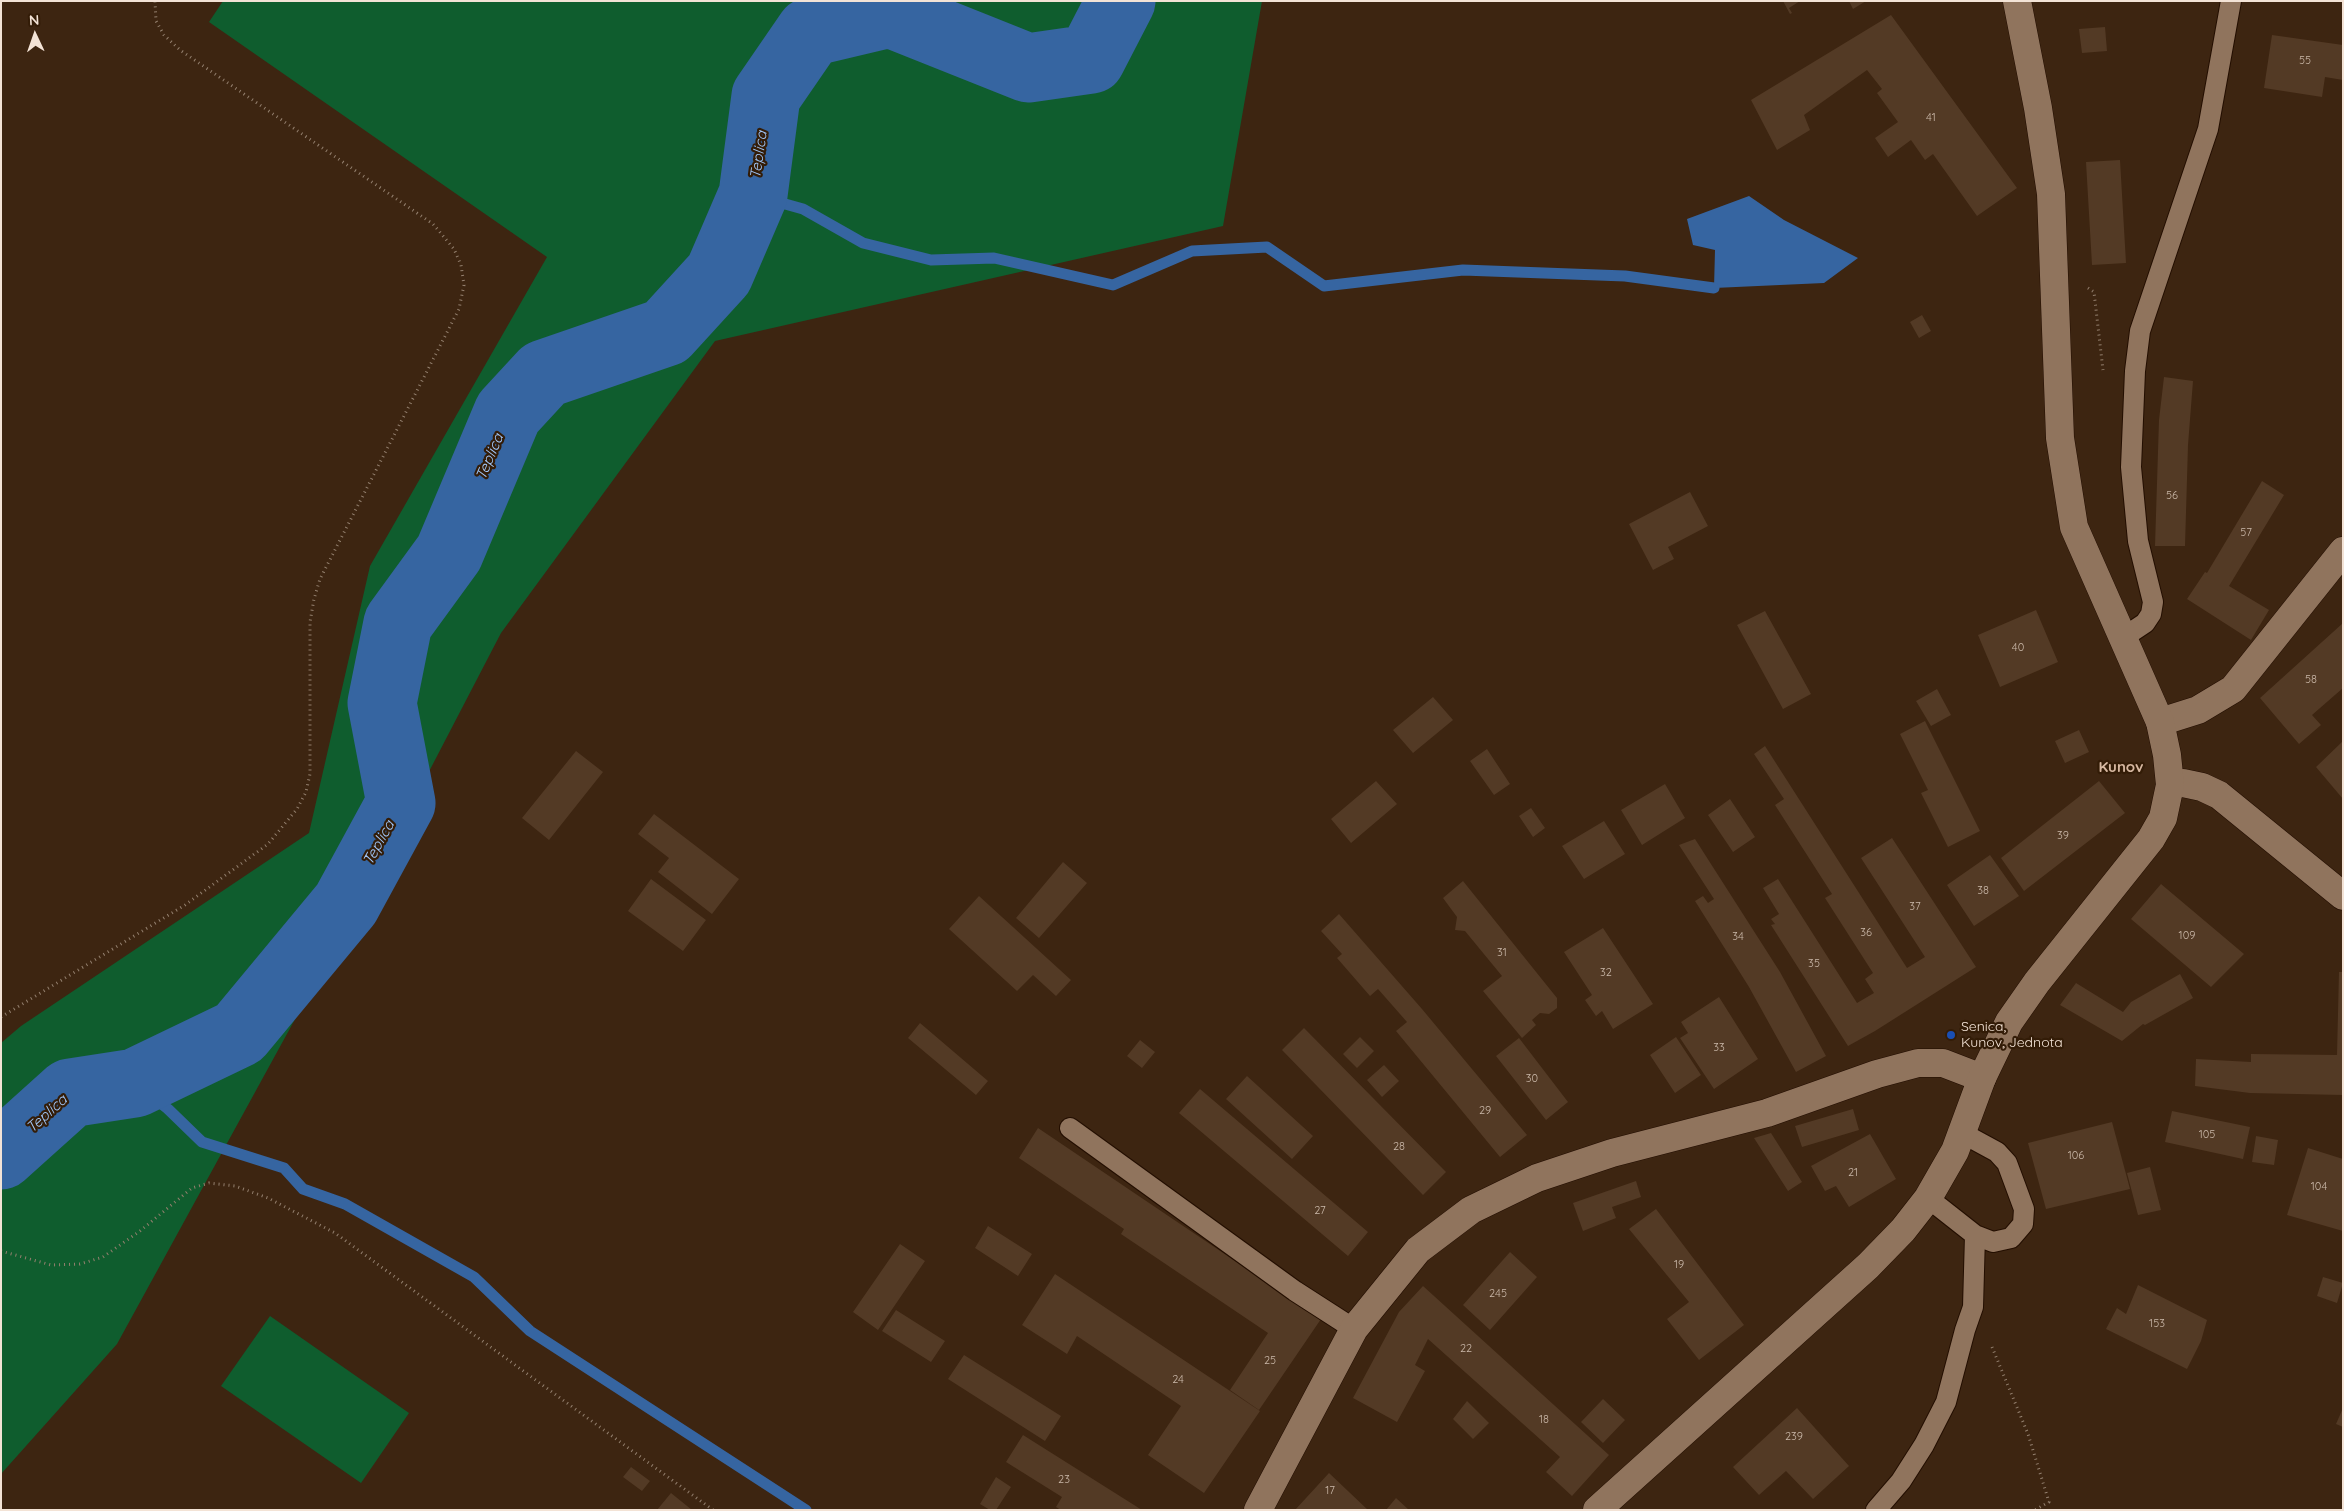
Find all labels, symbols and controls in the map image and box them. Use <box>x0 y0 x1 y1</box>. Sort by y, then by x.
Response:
north arrow <box>10 10 60 60</box>
text: N <box>29 11 40 29</box>
house number: 55 <box>2299 54 2311 68</box>
house number: 41 <box>1926 111 1936 125</box>
water label: Teplica <box>747 130 771 180</box>
water label: Teplica <box>472 431 508 483</box>
house number: 56 <box>2166 489 2178 503</box>
house number: 57 <box>2240 526 2252 540</box>
house number: 40 <box>2012 641 2024 655</box>
house number: 58 <box>2305 673 2317 687</box>
district label: Kunov <box>2098 758 2144 776</box>
water label: Teplica <box>359 817 399 869</box>
house number: 39 <box>2057 829 2069 843</box>
house number: 38 <box>1977 884 1989 898</box>
house number: 37 <box>1909 900 1921 914</box>
house number: 36 <box>1860 926 1872 940</box>
house number: 109 <box>2179 929 2195 943</box>
house number: 34 <box>1732 930 1744 944</box>
house number: 31 <box>1497 946 1507 960</box>
house number: 35 <box>1808 957 1820 971</box>
house number: 32 <box>1600 966 1612 980</box>
place label: Senica, Kunov, Jednota <box>1961 1019 2063 1052</box>
marker: Senica, Kunov, Jednota <box>1945 1029 1957 1041</box>
house number: 33 <box>1713 1041 1725 1055</box>
house number: 30 <box>1526 1072 1538 1086</box>
water label: Teplica <box>23 1091 71 1137</box>
house number: 29 <box>1479 1104 1491 1118</box>
house number: 105 <box>2199 1128 2215 1142</box>
house number: 28 <box>1393 1140 1405 1154</box>
house number: 106 <box>2068 1149 2084 1163</box>
house number: 21 <box>1848 1166 1858 1180</box>
house number: 104 <box>2311 1180 2327 1194</box>
house number: 27 <box>1314 1204 1326 1218</box>
house number: 19 <box>1674 1258 1684 1272</box>
house number: 245 <box>1489 1287 1507 1301</box>
house number: 153 <box>2149 1317 2165 1331</box>
house number: 22 <box>1460 1342 1472 1356</box>
house number: 25 <box>1264 1354 1276 1368</box>
house number: 24 <box>1172 1373 1184 1387</box>
house number: 18 <box>1539 1413 1549 1427</box>
house number: 239 <box>1785 1430 1803 1444</box>
house number: 23 <box>1058 1473 1070 1487</box>
house number: 17 <box>1325 1484 1335 1498</box>

